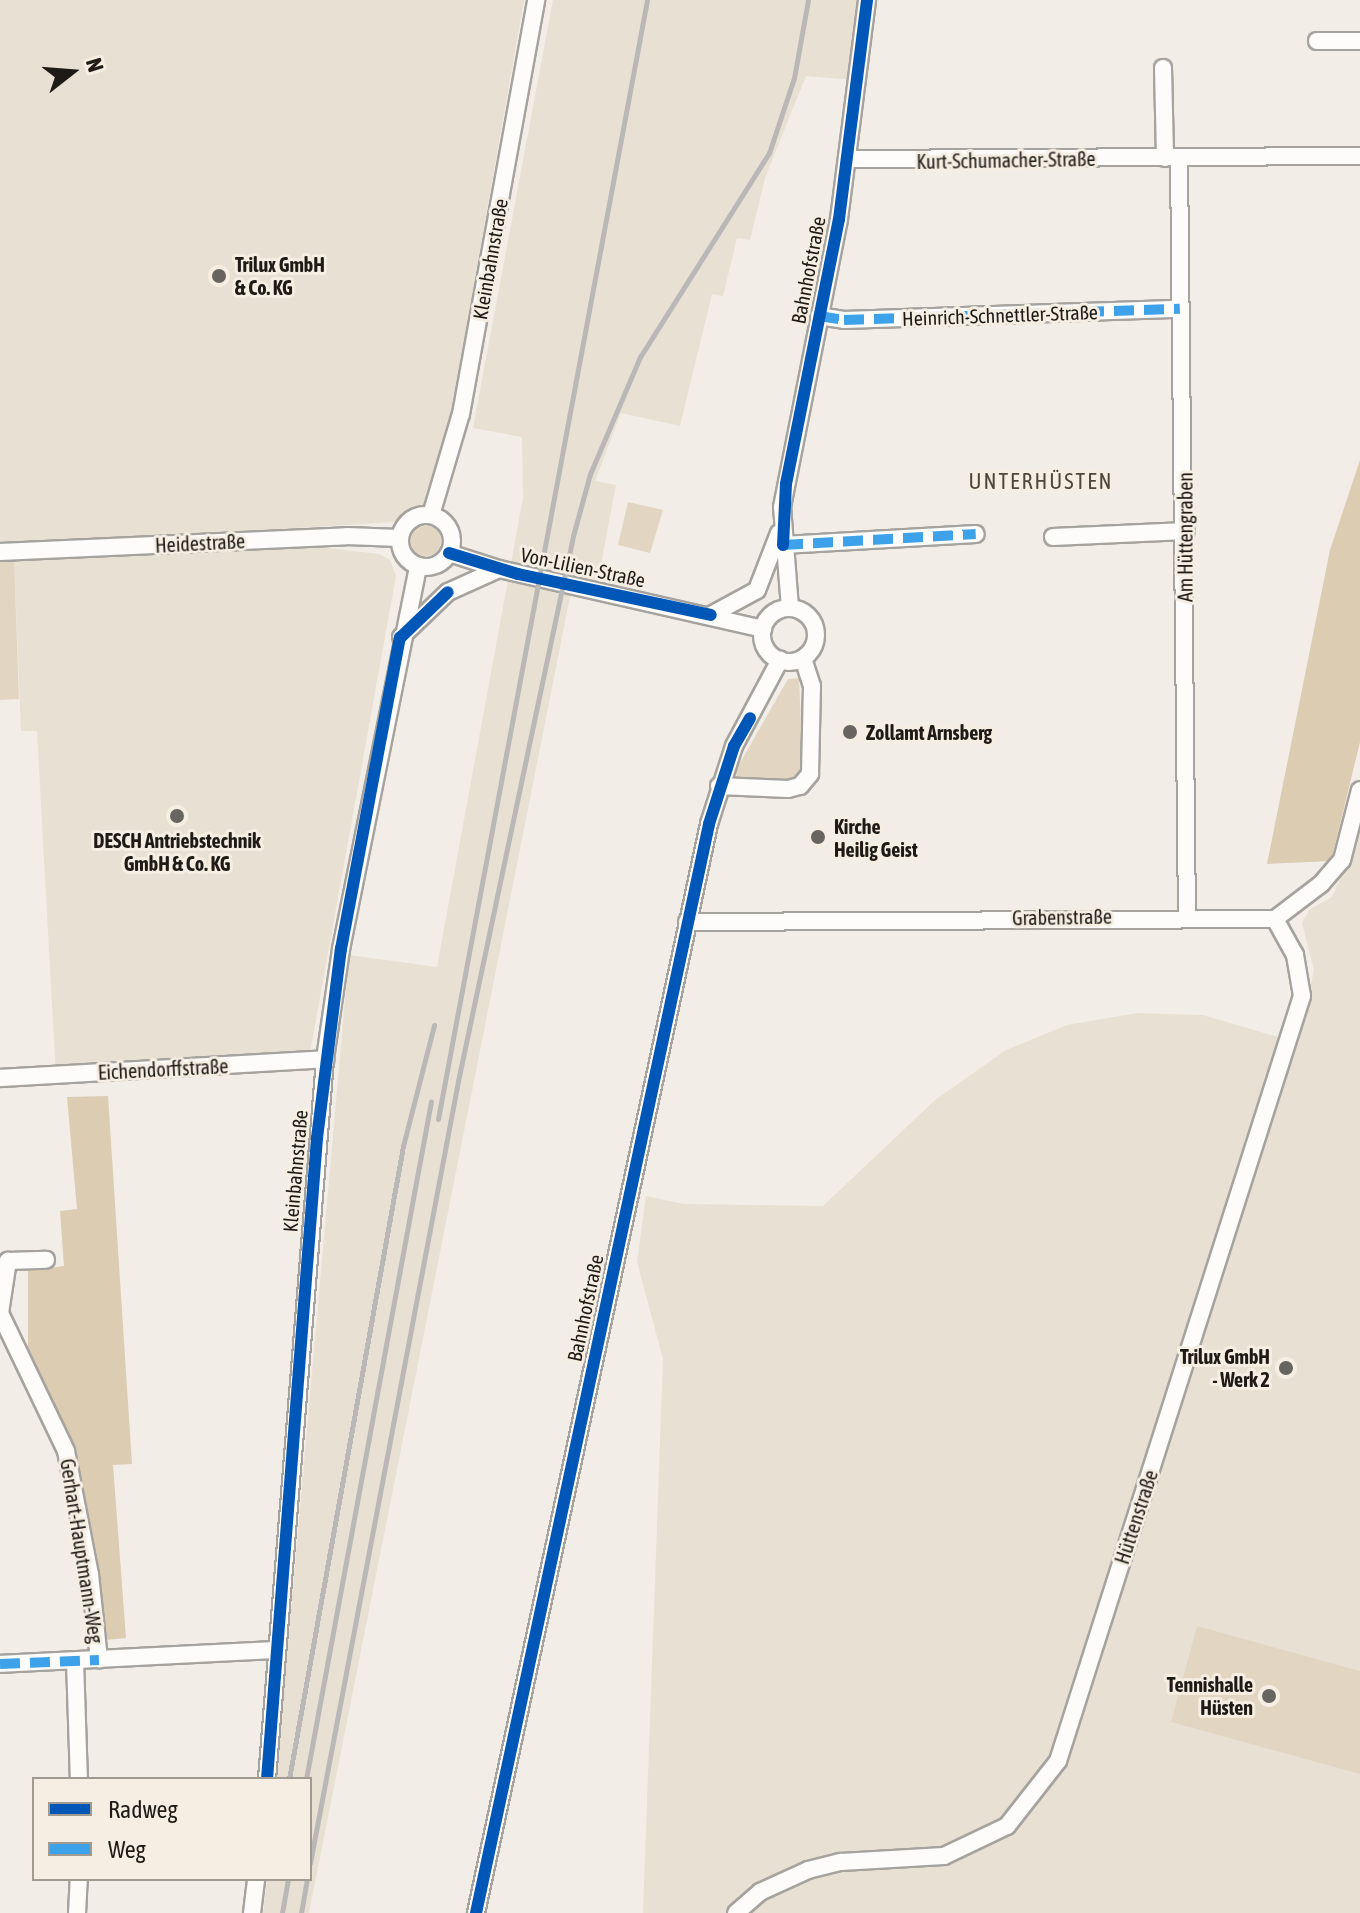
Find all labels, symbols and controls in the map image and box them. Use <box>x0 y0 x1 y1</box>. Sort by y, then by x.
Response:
north arrow <box>32 32 112 112</box>
text: N <box>81 55 109 75</box>
street label: Kurt-Schumacher-Straße <box>916 146 1096 174</box>
street label: Kleinbahnstraße <box>468 197 512 321</box>
street label: Bahnhofstraße <box>786 214 830 326</box>
place label: Trilux GmbH & Co. KG <box>235 252 325 299</box>
marker: Trilux GmbH & Co. KG <box>210 267 228 285</box>
street label: Heinrich-Schnettler-Straße <box>902 300 1098 330</box>
district label: UNTERHÜSTEN <box>968 469 1114 495</box>
street label: Am Hüttengraben <box>1173 472 1197 602</box>
street label: Heidestraße <box>154 529 246 557</box>
street label: Von-Lilien-Straße <box>519 542 647 592</box>
place label: Zollamt Arnsberg <box>866 720 992 744</box>
marker: Zollamt Arnsberg <box>841 723 859 741</box>
marker: DESCH Antriebstechnik GmbH & Co. KG <box>168 807 186 825</box>
place label: Kirche Heilig Geist <box>834 814 918 861</box>
place label: DESCH Antriebstechnik GmbH & Co. KG <box>93 828 261 875</box>
marker: Kirche Heilig Geist <box>809 828 827 846</box>
street label: Grabenstraße <box>1012 904 1112 930</box>
street label: Eichendorffstraße <box>97 1054 229 1084</box>
street label: Kleinbahnstraße <box>278 1109 312 1233</box>
street label: Bahnhofstraße <box>562 1252 608 1364</box>
place label: Trilux GmbH - Werk 2 <box>1180 1344 1270 1391</box>
marker: Trilux GmbH - Werk 2 <box>1277 1359 1295 1377</box>
street label: Gerhart-Hauptmann-Weg <box>56 1457 108 1645</box>
street label: Hüttenstraße <box>1110 1467 1162 1567</box>
place label: Tennishalle Hüsten <box>1167 1672 1253 1719</box>
marker: Tennishalle Hüsten <box>1260 1687 1278 1705</box>
legend <box>32 1777 312 1881</box>
text: Radweg <box>108 1796 178 1823</box>
text: Weg <box>108 1836 146 1863</box>

